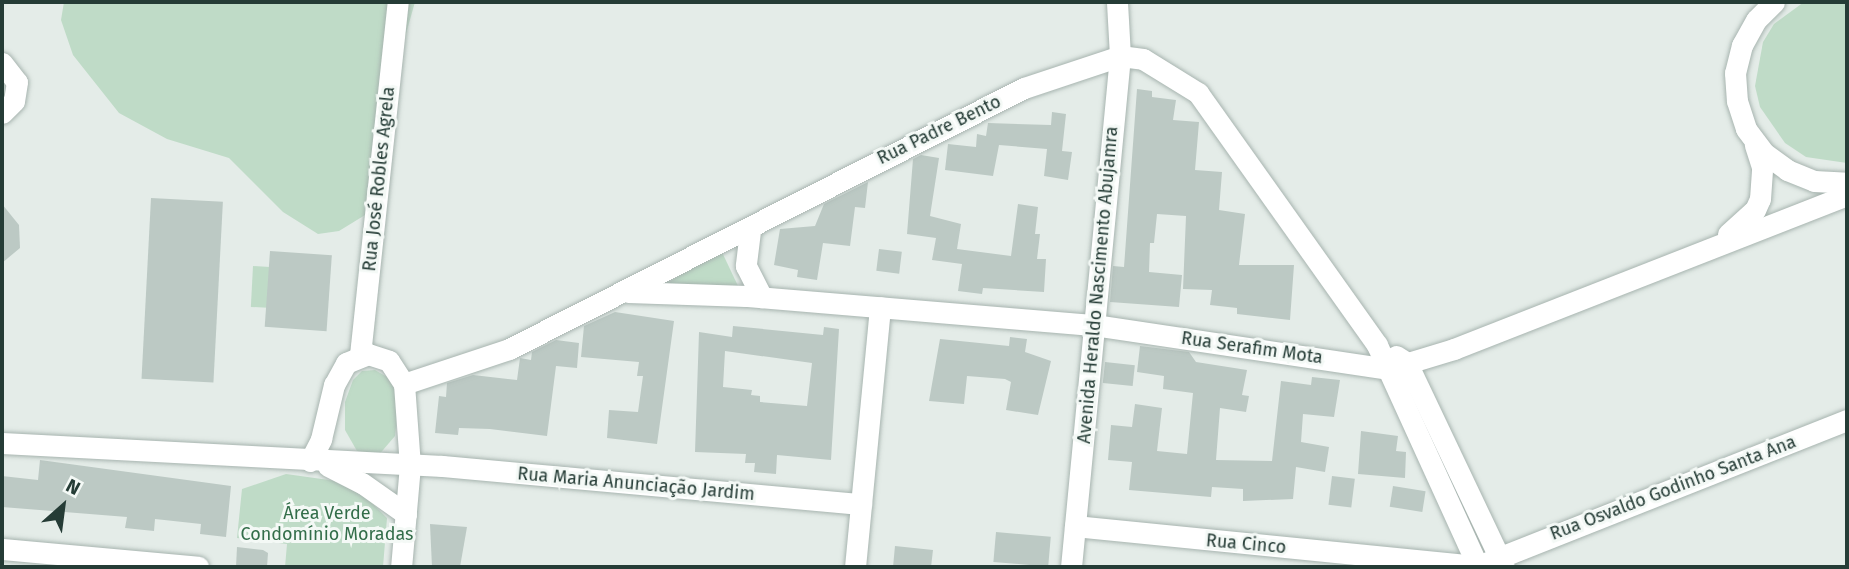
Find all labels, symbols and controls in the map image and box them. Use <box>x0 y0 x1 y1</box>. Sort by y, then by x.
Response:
street label: Rua José Robles Agrela <box>359 85 399 273</box>
street label: Rua Padre Bento <box>874 91 1004 169</box>
street label: Avenida Heraldo Nascimento Abujamra <box>1073 126 1123 444</box>
street label: Rua Serafim Mota <box>1180 327 1324 369</box>
street label: Rua Osvaldo Godinho Santa Ana <box>1547 431 1799 545</box>
street label: Rua Maria Anunciação Jardim <box>516 463 756 505</box>
north arrow <box>28 471 98 541</box>
text: N <box>62 474 84 500</box>
park label: Área Verde Condomínio Moradas <box>241 503 413 546</box>
street label: Rua Cinco <box>1205 530 1287 558</box>

